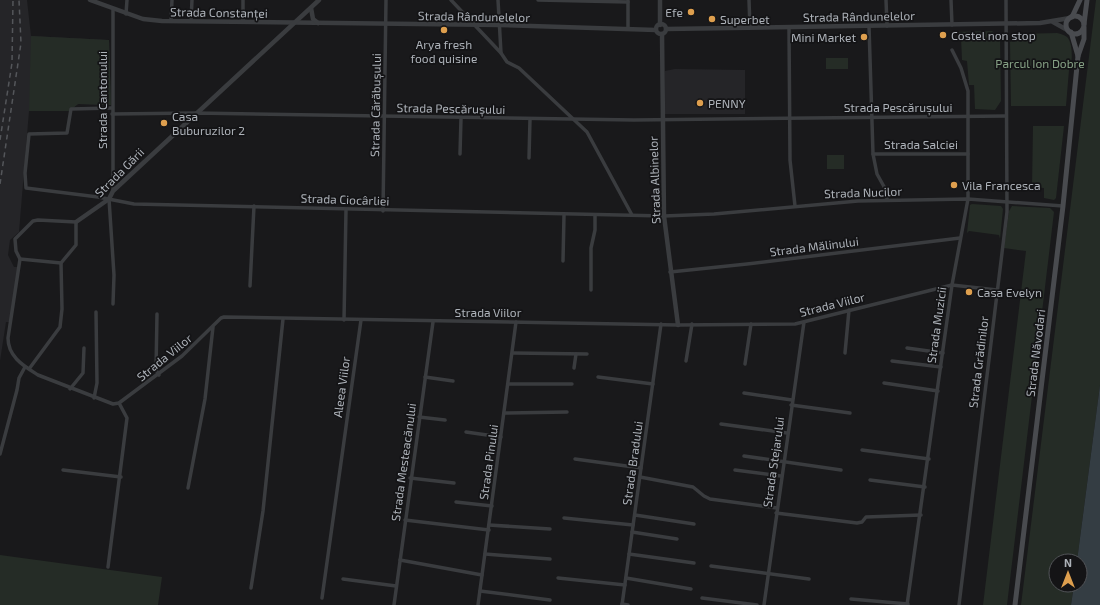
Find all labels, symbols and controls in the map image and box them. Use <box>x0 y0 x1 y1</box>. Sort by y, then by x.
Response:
street label: Strada Constanței <box>170 4 268 22</box>
place label: Efe <box>665 5 683 19</box>
marker: Efe <box>686 7 696 17</box>
street label: Strada Rândunelelor <box>418 8 530 24</box>
street label: Strada Rândunelelor <box>803 8 915 24</box>
place label: Superbet <box>720 12 770 26</box>
marker: Superbet <box>707 14 717 24</box>
marker: Arya fresh food quisine <box>439 25 449 35</box>
place label: Costel non stop <box>951 28 1036 42</box>
place label: Mini Market <box>791 30 856 44</box>
marker: Costel non stop <box>938 30 948 40</box>
marker: Mini Market <box>859 32 869 42</box>
place label: Arya fresh food quisine <box>411 37 477 65</box>
street label: Strada Cantonului <box>95 51 109 149</box>
street label: Strada Cărăbușului <box>367 53 385 157</box>
park label: Parcul Ion Dobre <box>995 56 1085 70</box>
place label: PENNY <box>708 96 746 110</box>
marker: PENNY <box>695 98 705 108</box>
street label: Strada Pescărușului <box>396 100 506 118</box>
street label: Strada Pescărușului <box>844 100 952 116</box>
place label: Casa Buburuzilor 2 <box>172 109 245 137</box>
marker: Casa Buburuzilor 2 <box>159 118 169 128</box>
street label: Strada Albinelor <box>645 136 663 224</box>
street label: Strada Salciei <box>884 137 958 151</box>
street label: Strada Gării <box>92 145 146 199</box>
place label: Vila Francesca <box>962 178 1041 192</box>
marker: Vila Francesca <box>949 180 959 190</box>
street label: Strada Nucilor <box>824 184 902 200</box>
street label: Strada Ciocârliei <box>300 190 390 208</box>
street label: Strada Mălinului <box>769 234 859 258</box>
place label: Casa Evelyn <box>977 285 1042 299</box>
street label: Strada Muzicii <box>924 286 948 364</box>
marker: Casa Evelyn <box>964 287 974 297</box>
street label: Strada Viilor <box>798 289 866 319</box>
street label: Strada Viilor <box>455 305 522 319</box>
street label: Strada Năvodari <box>1023 308 1047 398</box>
street label: Strada Grădinilor <box>965 315 991 409</box>
street label: Strada Viilor <box>134 330 195 384</box>
street label: Aleea Viilor <box>330 355 352 418</box>
street label: Strada Mesteacănului <box>388 402 418 522</box>
street label: Strada Stejarului <box>760 416 787 508</box>
street label: Strada Bradului <box>619 420 645 506</box>
street label: Strada Pinului <box>476 423 500 501</box>
north arrow <box>1048 553 1088 593</box>
text: N <box>1064 556 1072 569</box>

